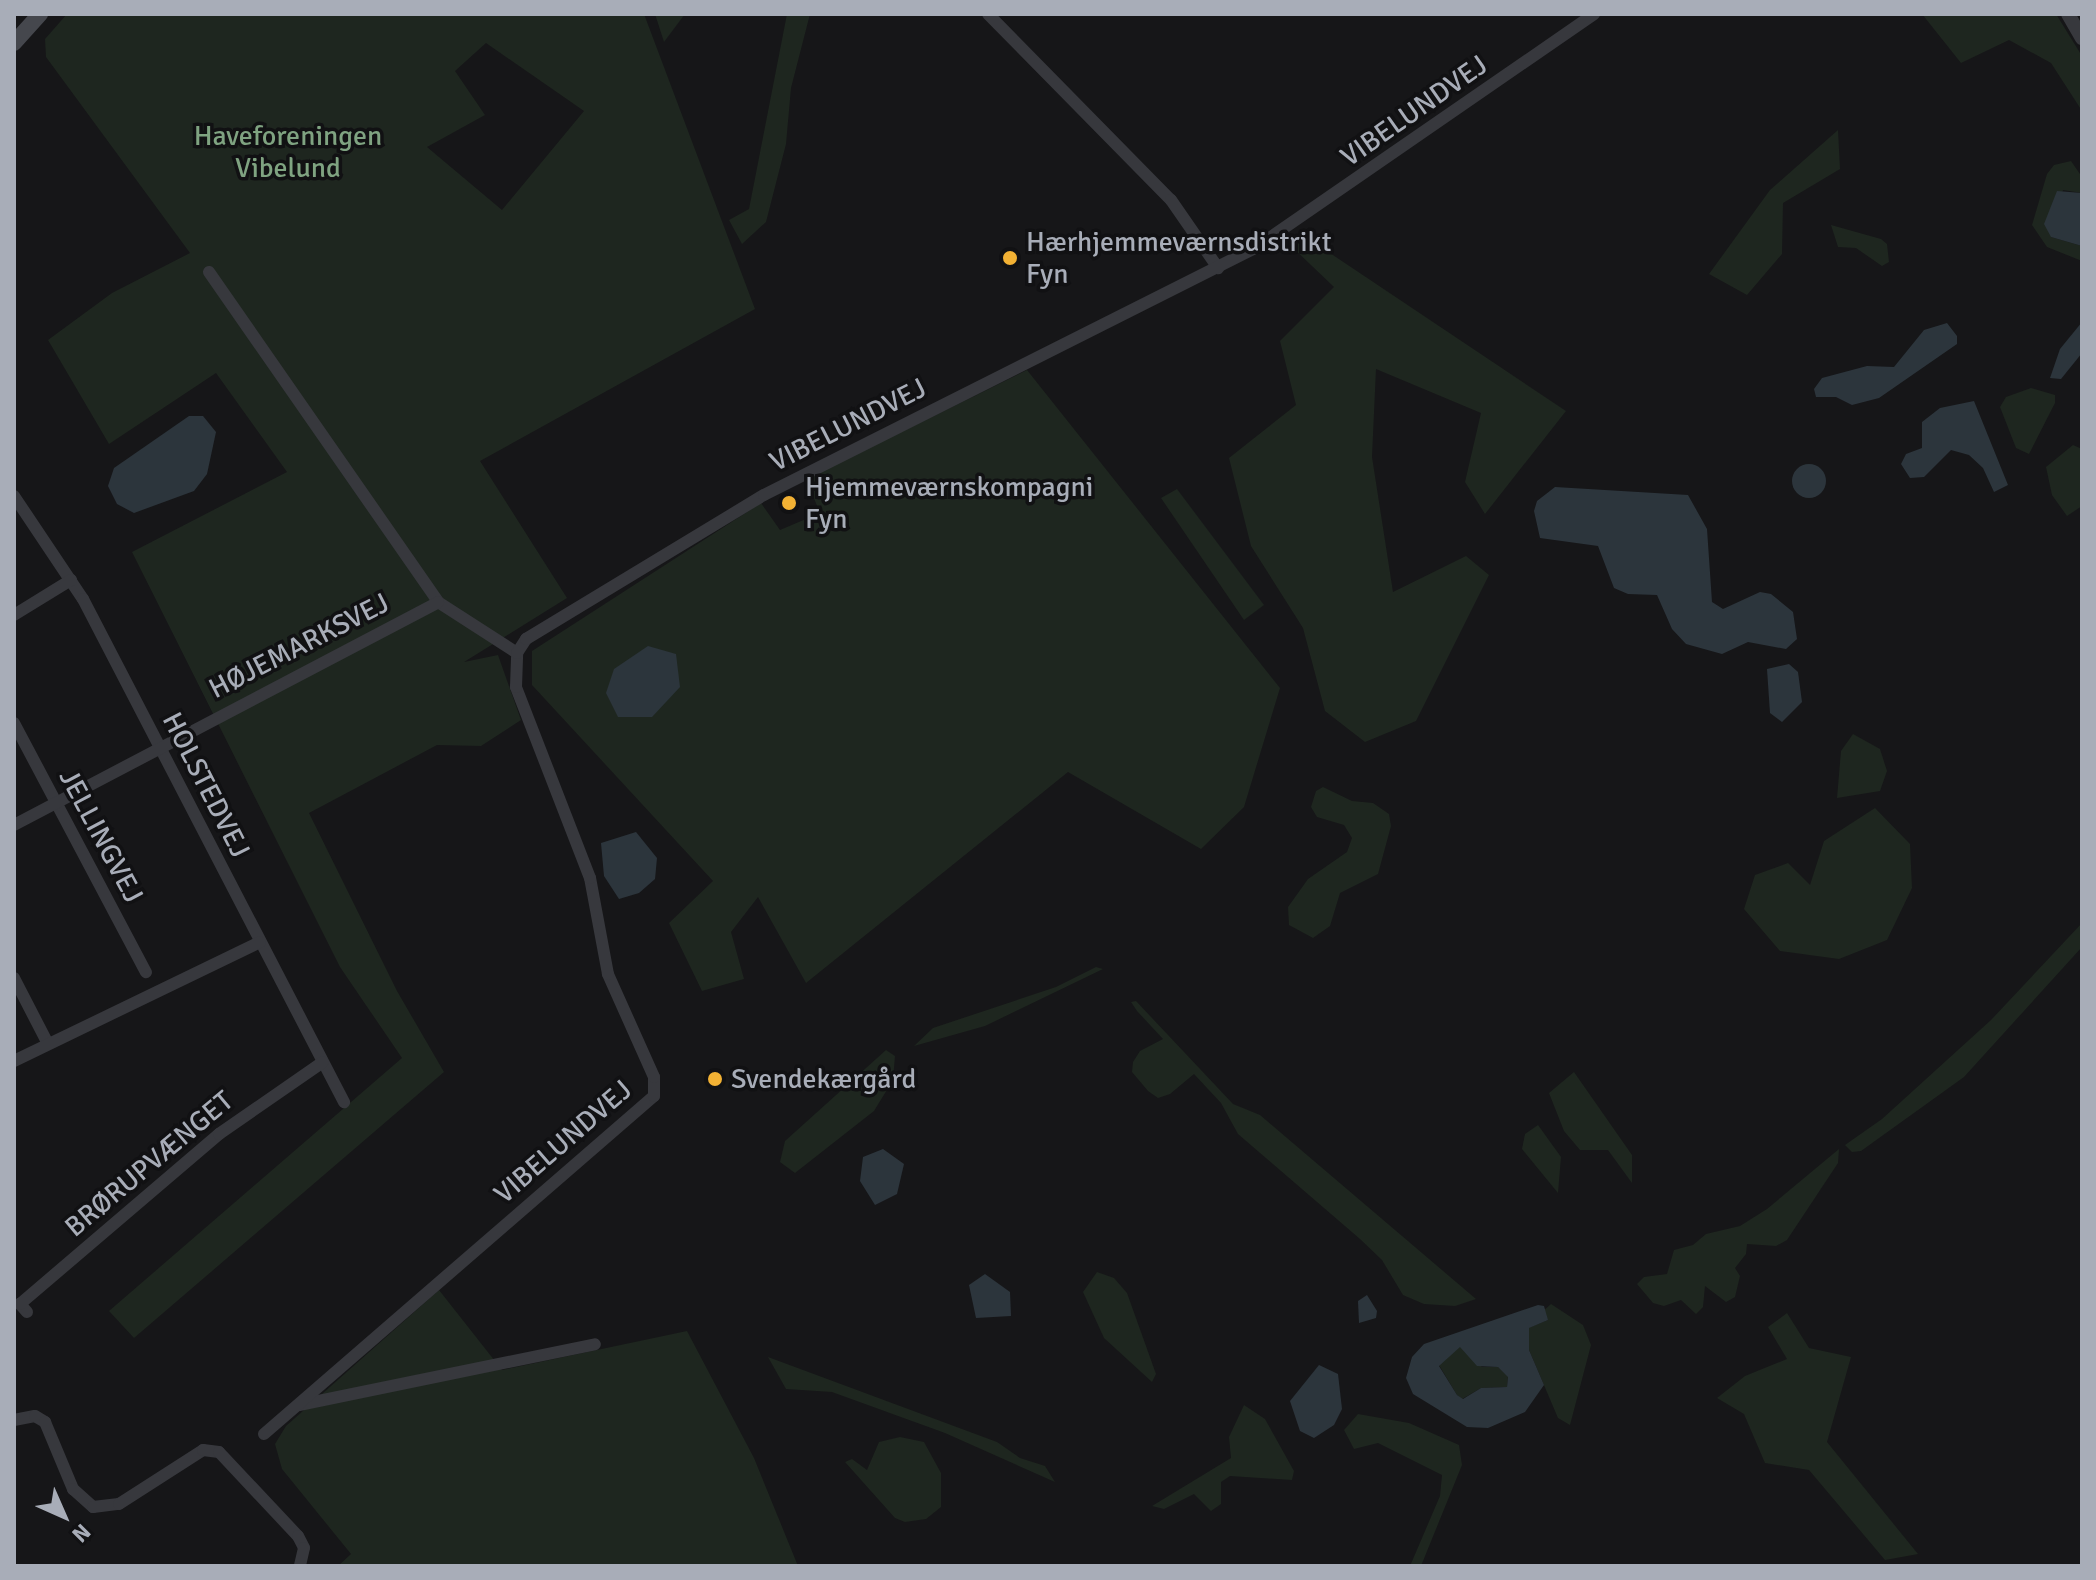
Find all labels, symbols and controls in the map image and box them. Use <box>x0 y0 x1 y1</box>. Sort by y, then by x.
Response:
street label: VIBELUNDVEJ <box>1334 48 1494 174</box>
park label: Haveforeningen Vibelund <box>194 119 382 185</box>
place label: Hærhjemmeværnsdistrikt Fyn <box>1026 225 1331 291</box>
marker: Hærhjemmeværnsdistrikt Fyn <box>1001 249 1019 267</box>
street label: VIBELUNDVEJ <box>764 371 932 479</box>
place label: Hjemmeværnskompagni Fyn <box>805 470 1093 536</box>
marker: Hjemmeværnskompagni Fyn <box>780 494 798 512</box>
street label: HØJEMARKSVEJ <box>203 586 395 706</box>
street label: HOLSTEDVEJ <box>155 707 257 863</box>
street label: JELLINGVEJ <box>52 763 150 909</box>
place label: Svendekærgård <box>731 1062 916 1096</box>
marker: Svendekærgård <box>706 1070 724 1088</box>
street label: VIBELUNDVEJ <box>487 1073 639 1211</box>
street label: BRØRUPVÆNGET <box>58 1084 240 1244</box>
north arrow <box>24 1476 104 1556</box>
text: N <box>66 1518 96 1548</box>

